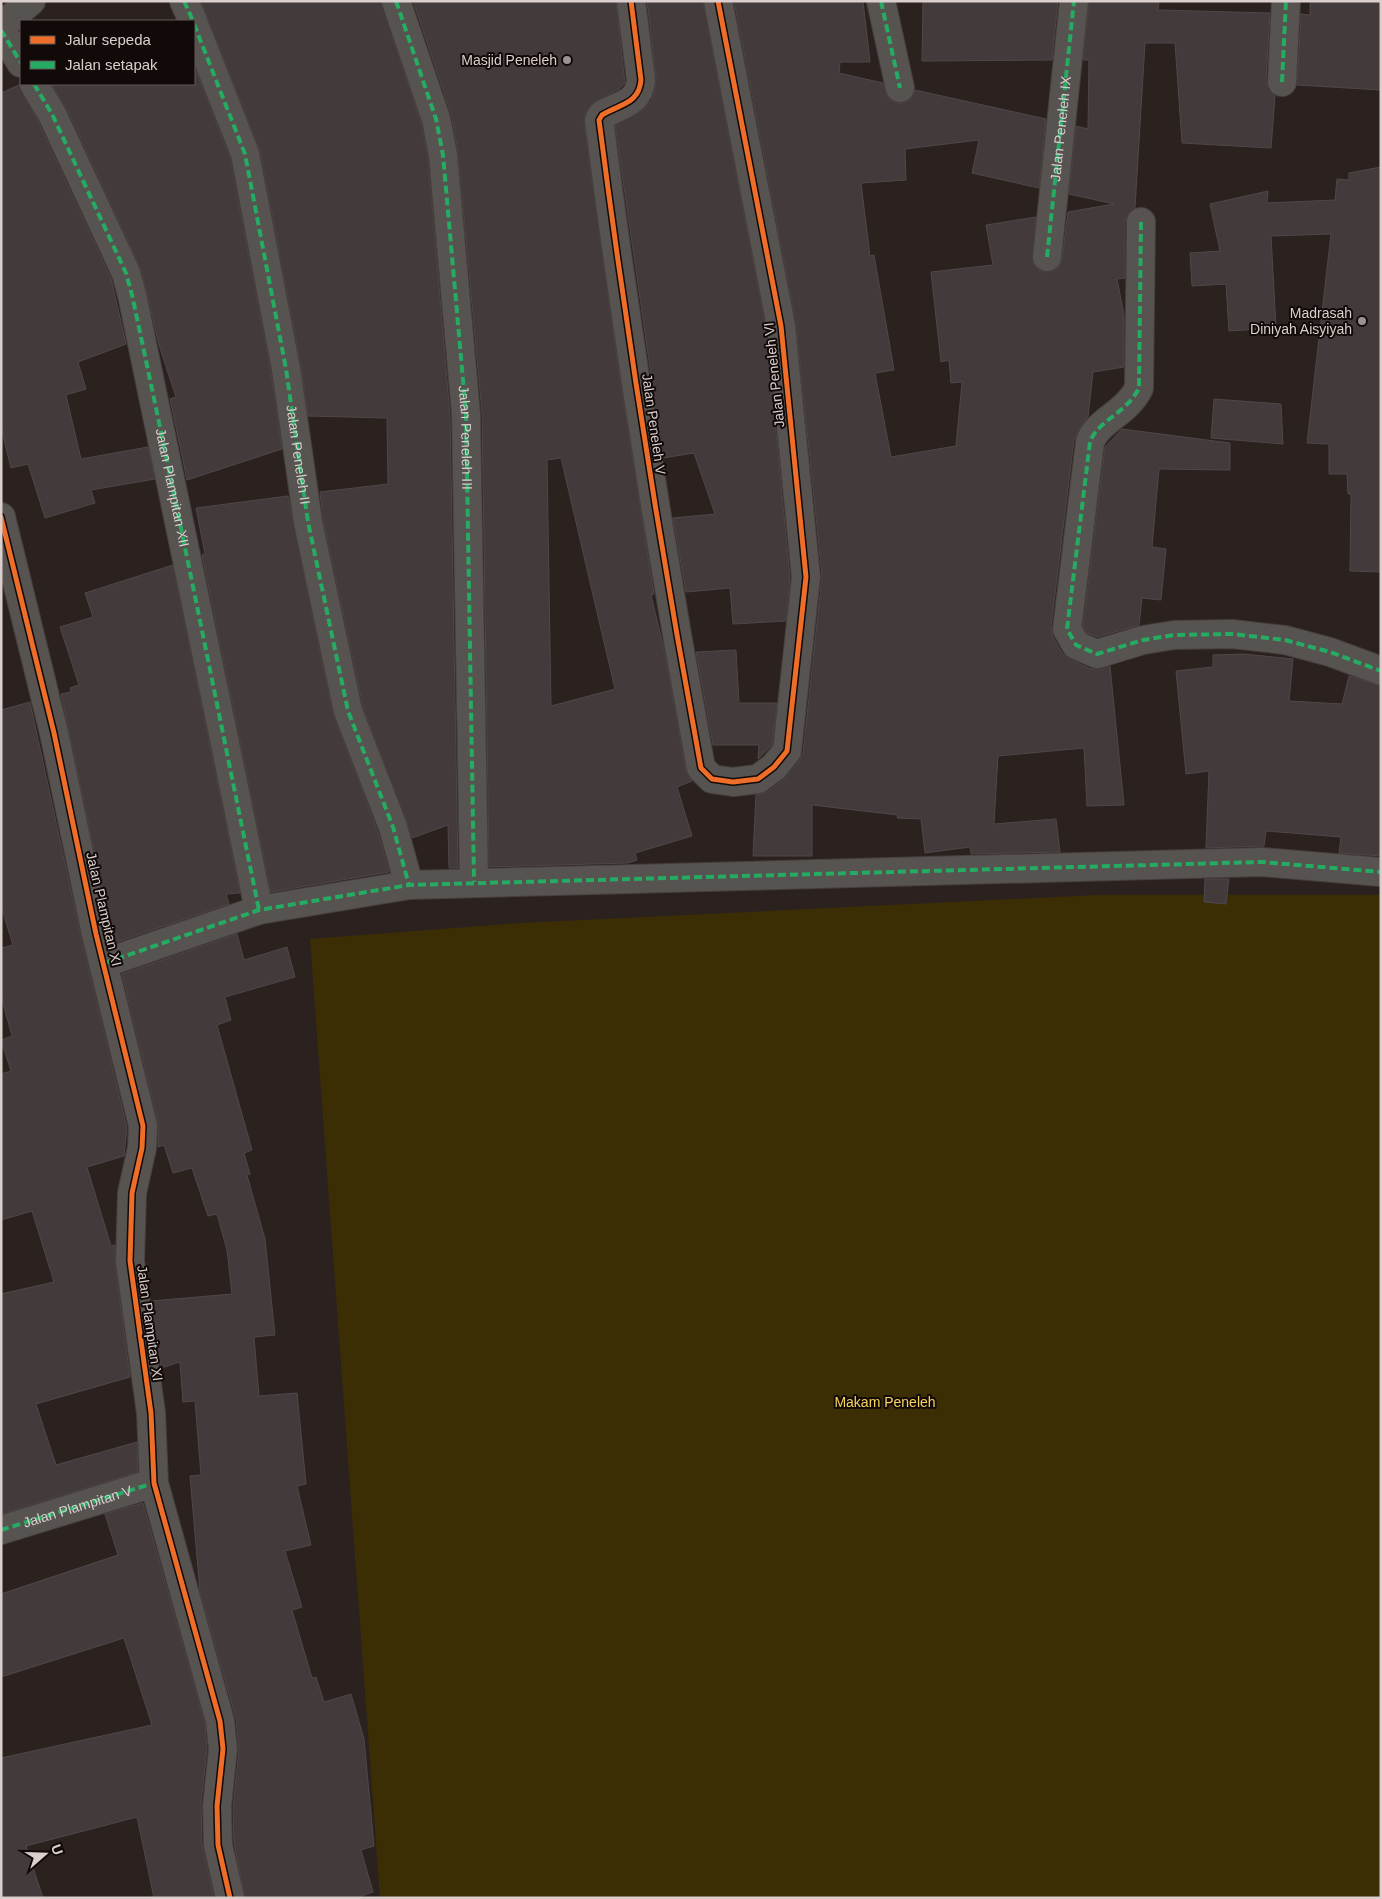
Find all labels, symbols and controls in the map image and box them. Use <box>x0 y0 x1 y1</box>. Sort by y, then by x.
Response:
legend <box>20 20 195 85</box>
text: Jalur sepeda <box>65 31 152 48</box>
place label: Masjid Peneleh <box>461 52 557 68</box>
marker: Masjid Peneleh <box>561 54 573 66</box>
text: Jalan setapak <box>65 56 158 73</box>
street label: Jalan Peneleh IX <box>1047 75 1074 182</box>
place label: Madrasah Diniyah Aisyiyah <box>1250 305 1352 337</box>
marker: Madrasah Diniyah Aisyiyah <box>1356 315 1368 327</box>
street label: Jalan Peneleh VI <box>761 322 787 428</box>
street label: Jalan Peneleh V <box>639 372 669 476</box>
street label: Jalan Peneleh III <box>456 385 475 490</box>
street label: Jalan Peneleh II <box>283 404 313 505</box>
street label: Jalan Plampitan XII <box>152 427 193 548</box>
street label: Jalan Plampitan XI <box>83 850 125 968</box>
street label: Jalan Plampitan XI <box>134 1264 166 1382</box>
park label: Makam Peneleh <box>834 1394 936 1410</box>
street label: Jalan Plampitan V <box>21 1482 134 1531</box>
north arrow <box>20 1829 70 1879</box>
text: U <box>48 1842 66 1857</box>

